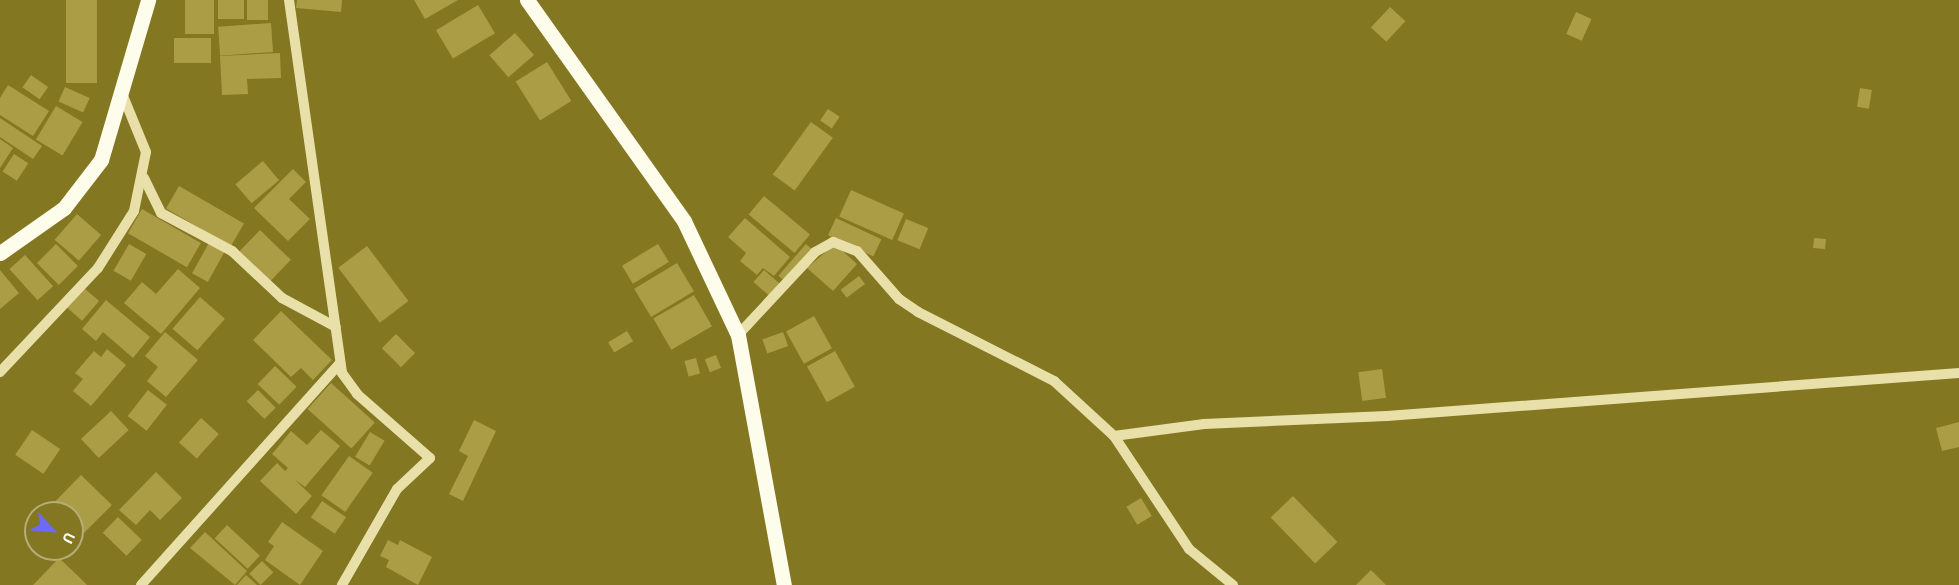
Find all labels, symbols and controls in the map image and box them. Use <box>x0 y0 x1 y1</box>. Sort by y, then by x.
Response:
north arrow <box>24 501 84 561</box>
text: U <box>59 530 78 546</box>

